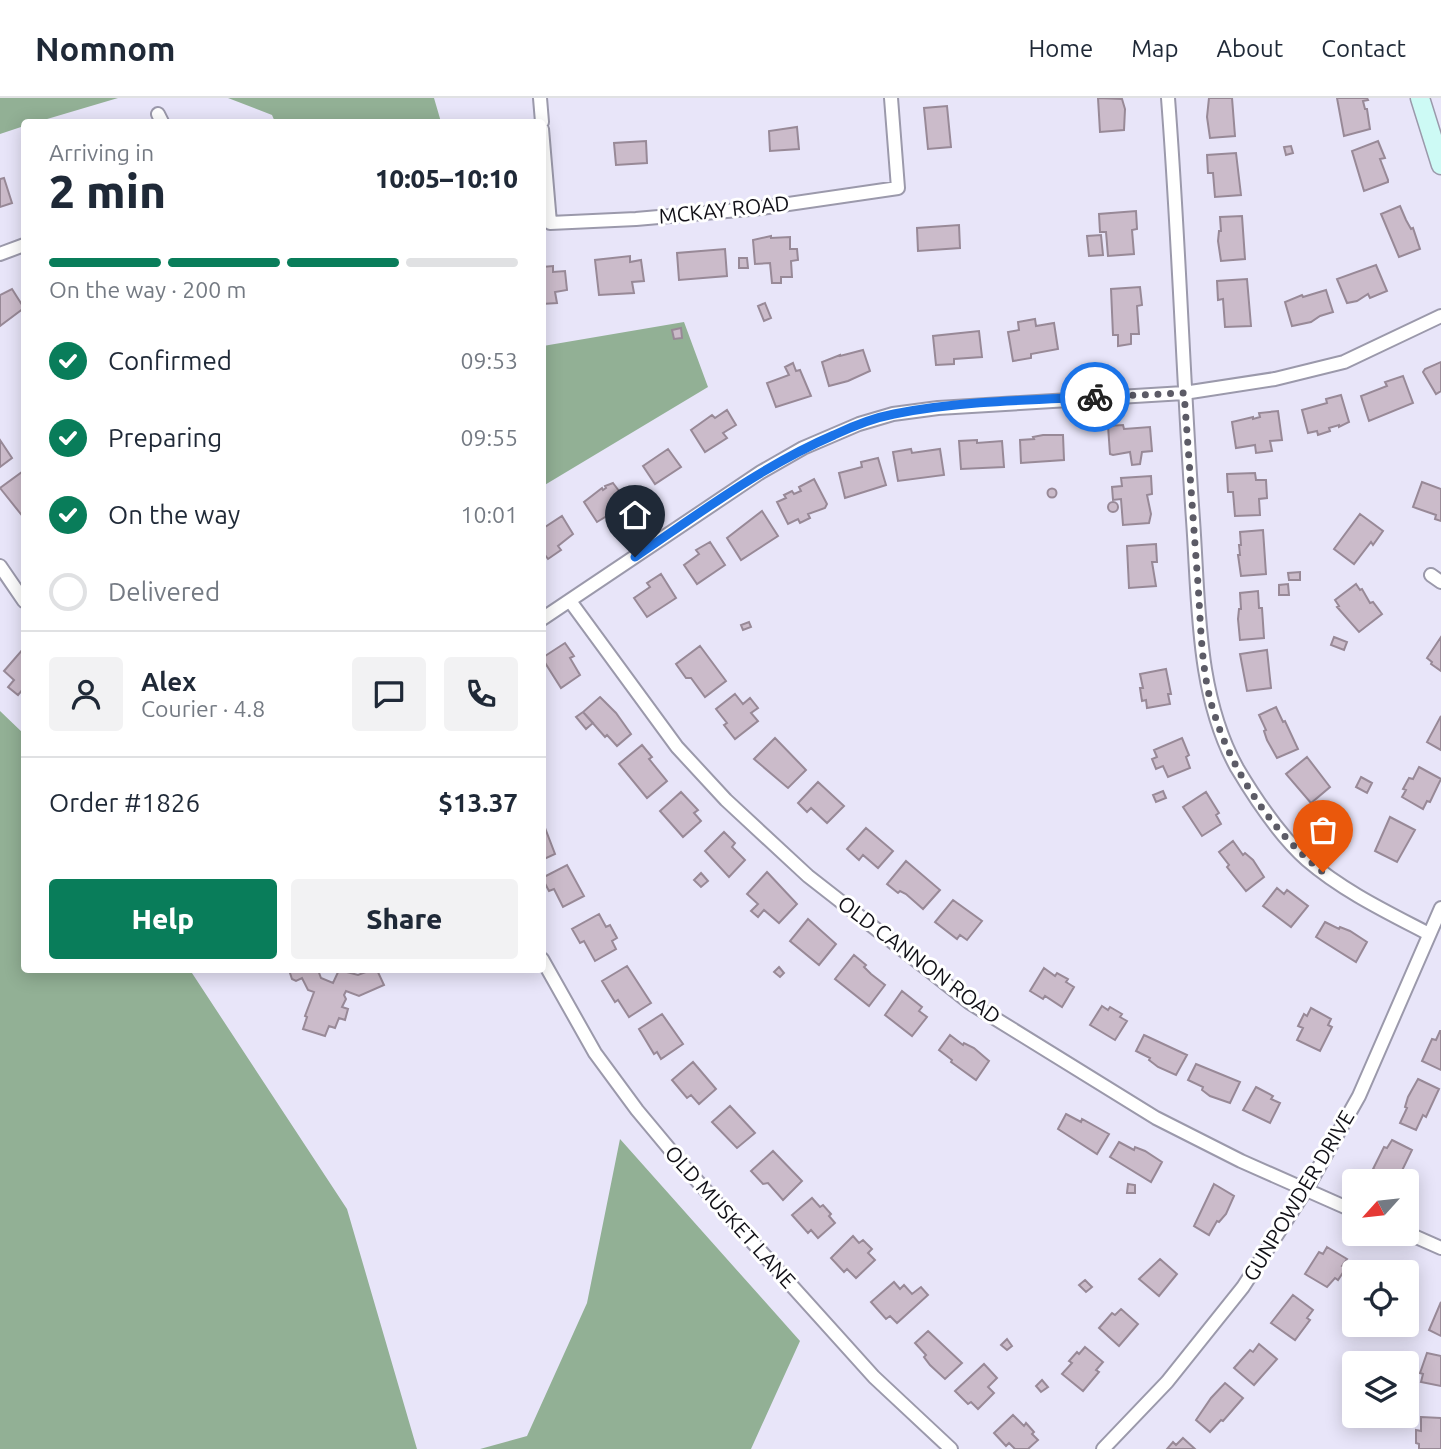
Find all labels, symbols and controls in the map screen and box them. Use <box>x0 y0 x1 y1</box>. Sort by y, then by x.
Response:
text: Nomnom <box>35 30 176 67</box>
text: Home <box>1028 35 1093 62</box>
text: Map <box>1131 35 1178 62</box>
text: About <box>1216 35 1283 62</box>
text: Contact <box>1321 35 1406 62</box>
text: Arriving in <box>49 140 154 165</box>
text: 10:05–10:10 <box>375 164 518 193</box>
text: 2 min <box>49 165 166 217</box>
street label: MCKAY ROAD <box>657 190 790 228</box>
text: On the way · 200 m <box>49 277 246 302</box>
icon: check <box>49 342 87 380</box>
text: Confirmed <box>108 346 232 375</box>
text: 09:53 <box>460 348 518 373</box>
courier <box>1060 362 1130 432</box>
icon: bike <box>1076 378 1114 416</box>
icon: check <box>49 419 87 457</box>
text: Preparing <box>108 423 222 452</box>
text: 09:55 <box>460 425 518 450</box>
pin <box>605 485 665 557</box>
icon: check <box>49 496 87 534</box>
icon: home <box>616 496 654 534</box>
text: On the way <box>108 500 240 529</box>
text: 10:01 <box>460 502 518 527</box>
text: Delivered <box>108 577 220 606</box>
button: person <box>49 657 123 731</box>
button: chat <box>352 657 426 731</box>
button: phone <box>444 657 518 731</box>
text: Alex <box>141 667 196 696</box>
text: Courier · 4.8 <box>141 696 265 721</box>
text: Order #1826 <box>49 788 200 817</box>
text: $13.37 <box>438 788 518 817</box>
pin <box>1293 800 1353 872</box>
icon: bag <box>1304 811 1342 849</box>
button: Help <box>49 879 277 959</box>
button: Share <box>291 879 518 959</box>
street label: OLD CANNON ROAD <box>834 890 1006 1028</box>
street label: GUNPOWDER DRIVE <box>1238 1106 1359 1285</box>
street label: OLD MUSKET LANE <box>661 1140 801 1292</box>
north arrow <box>1342 1169 1419 1246</box>
map controls <box>1342 1169 1419 1428</box>
button: locate <box>1342 1260 1419 1337</box>
button: layers <box>1342 1351 1419 1428</box>

